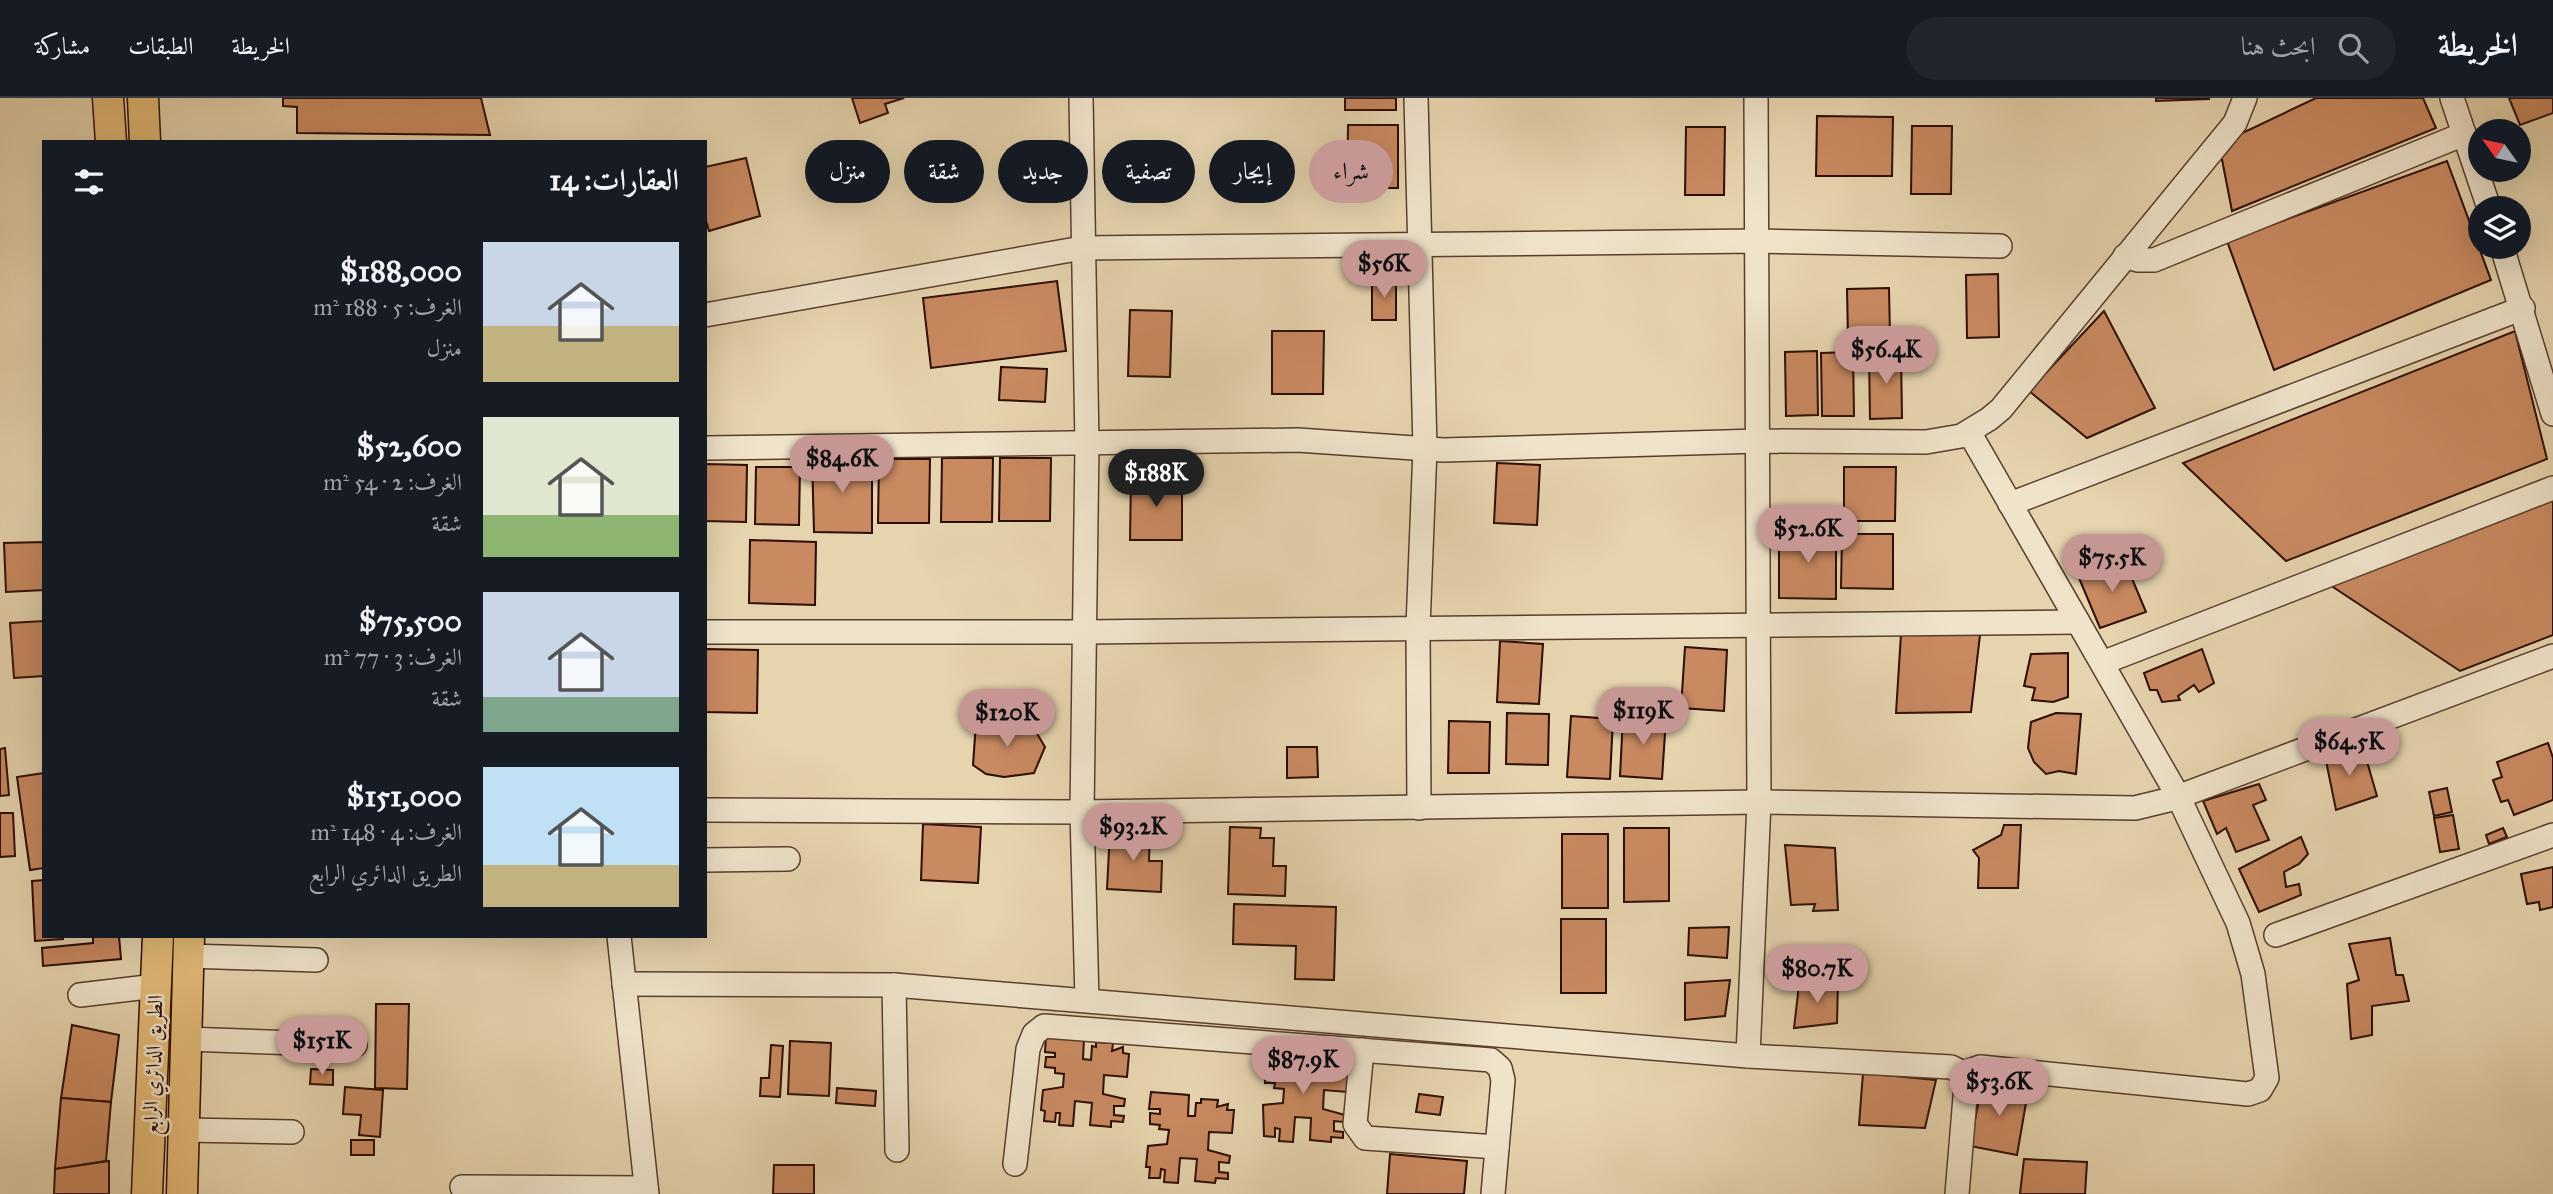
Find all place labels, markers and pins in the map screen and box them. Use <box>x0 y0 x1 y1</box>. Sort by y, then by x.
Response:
pin: $56K <box>1343 240 1425 300</box>
pin: $56.4K <box>1829 327 1943 386</box>
pin: $84.6K <box>785 436 899 495</box>
pin: $188K <box>1107 450 1205 509</box>
pin: $52.6K <box>1751 505 1865 565</box>
pin: $75.5K <box>2055 534 2169 594</box>
pin: $119K <box>1594 688 1692 747</box>
pin: $120K <box>958 690 1056 749</box>
pin: $64.5K <box>2292 718 2406 778</box>
pin: $93.2K <box>1076 804 1190 863</box>
pin: $80.7K <box>1760 946 1874 1005</box>
pin: $151K <box>273 1018 371 1077</box>
pin: $87.9K <box>1246 1037 1360 1096</box>
pin: $53.6K <box>1942 1058 2056 1118</box>

